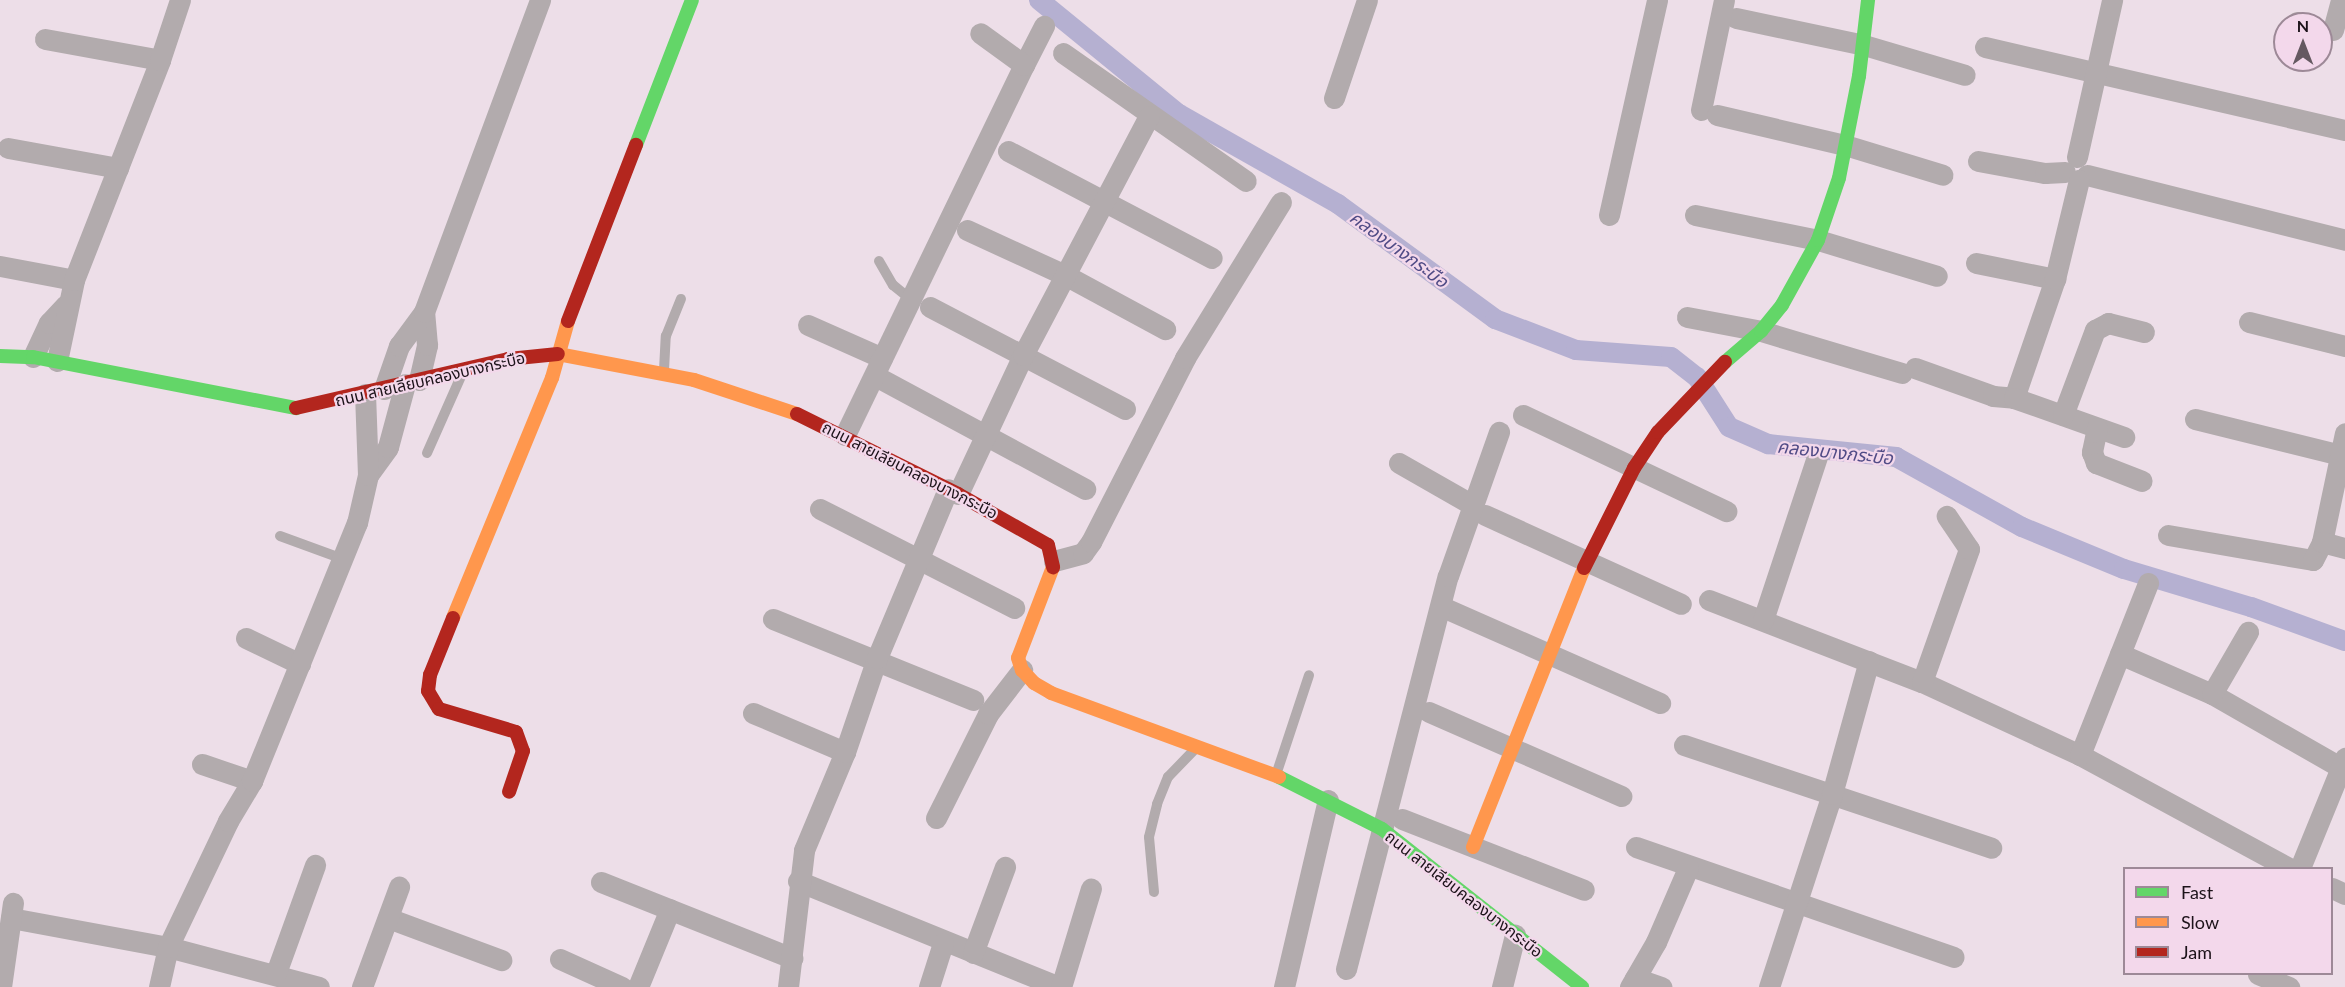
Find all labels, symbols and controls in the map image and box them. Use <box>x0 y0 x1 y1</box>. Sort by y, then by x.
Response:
north arrow <box>2273 12 2333 72</box>
text: N <box>2297 16 2309 35</box>
water label: คลองบางกระบือ <box>1346 206 1452 292</box>
street label: ถนน สายเลียบคลองบางกระบือ <box>333 348 527 410</box>
street label: ถนน สายเลียบคลองบางกระบือ <box>819 417 1001 523</box>
water label: คลองบางกระบือ <box>1776 435 1894 469</box>
street label: ถนน สายเลียบคลองบางกระบือ <box>1381 827 1547 961</box>
legend <box>2123 867 2333 975</box>
text: Fast <box>2181 881 2213 903</box>
text: Slow <box>2181 911 2219 933</box>
text: Jam <box>2181 941 2212 963</box>

